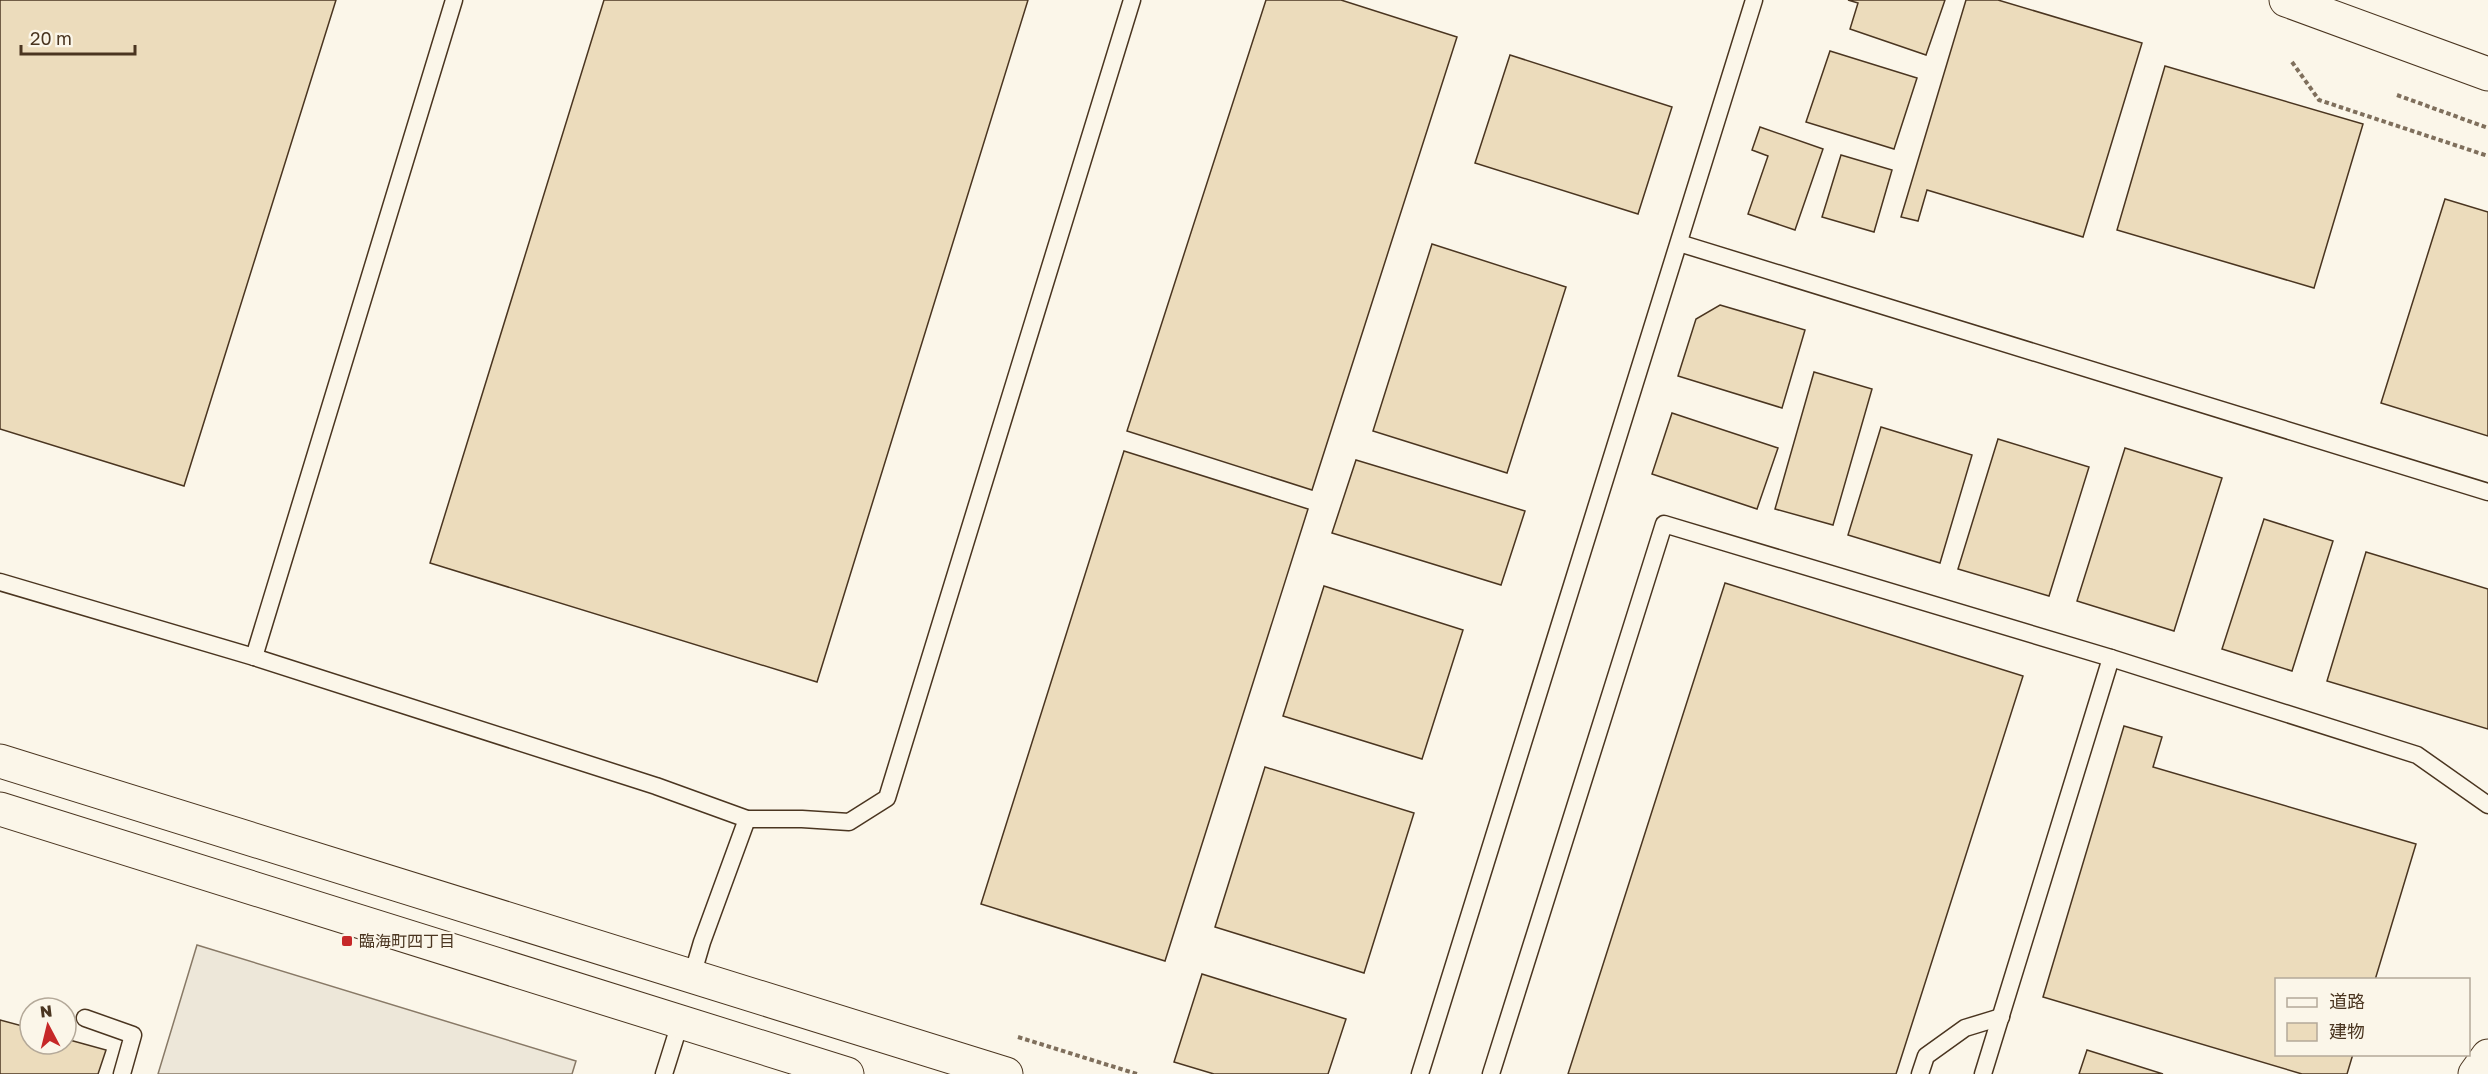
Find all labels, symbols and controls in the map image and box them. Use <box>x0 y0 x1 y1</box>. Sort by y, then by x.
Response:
scale bar <box>21 18 135 56</box>
text: 20 m <box>30 27 72 49</box>
place label: 臨海町四丁目 <box>359 931 455 951</box>
marker: 臨海町四丁目 <box>340 934 354 948</box>
legend <box>2275 978 2470 1056</box>
text: 道路 <box>2329 990 2365 1012</box>
north arrow <box>18 996 78 1056</box>
text: N <box>39 1000 53 1022</box>
text: 建物 <box>2329 1020 2365 1042</box>

